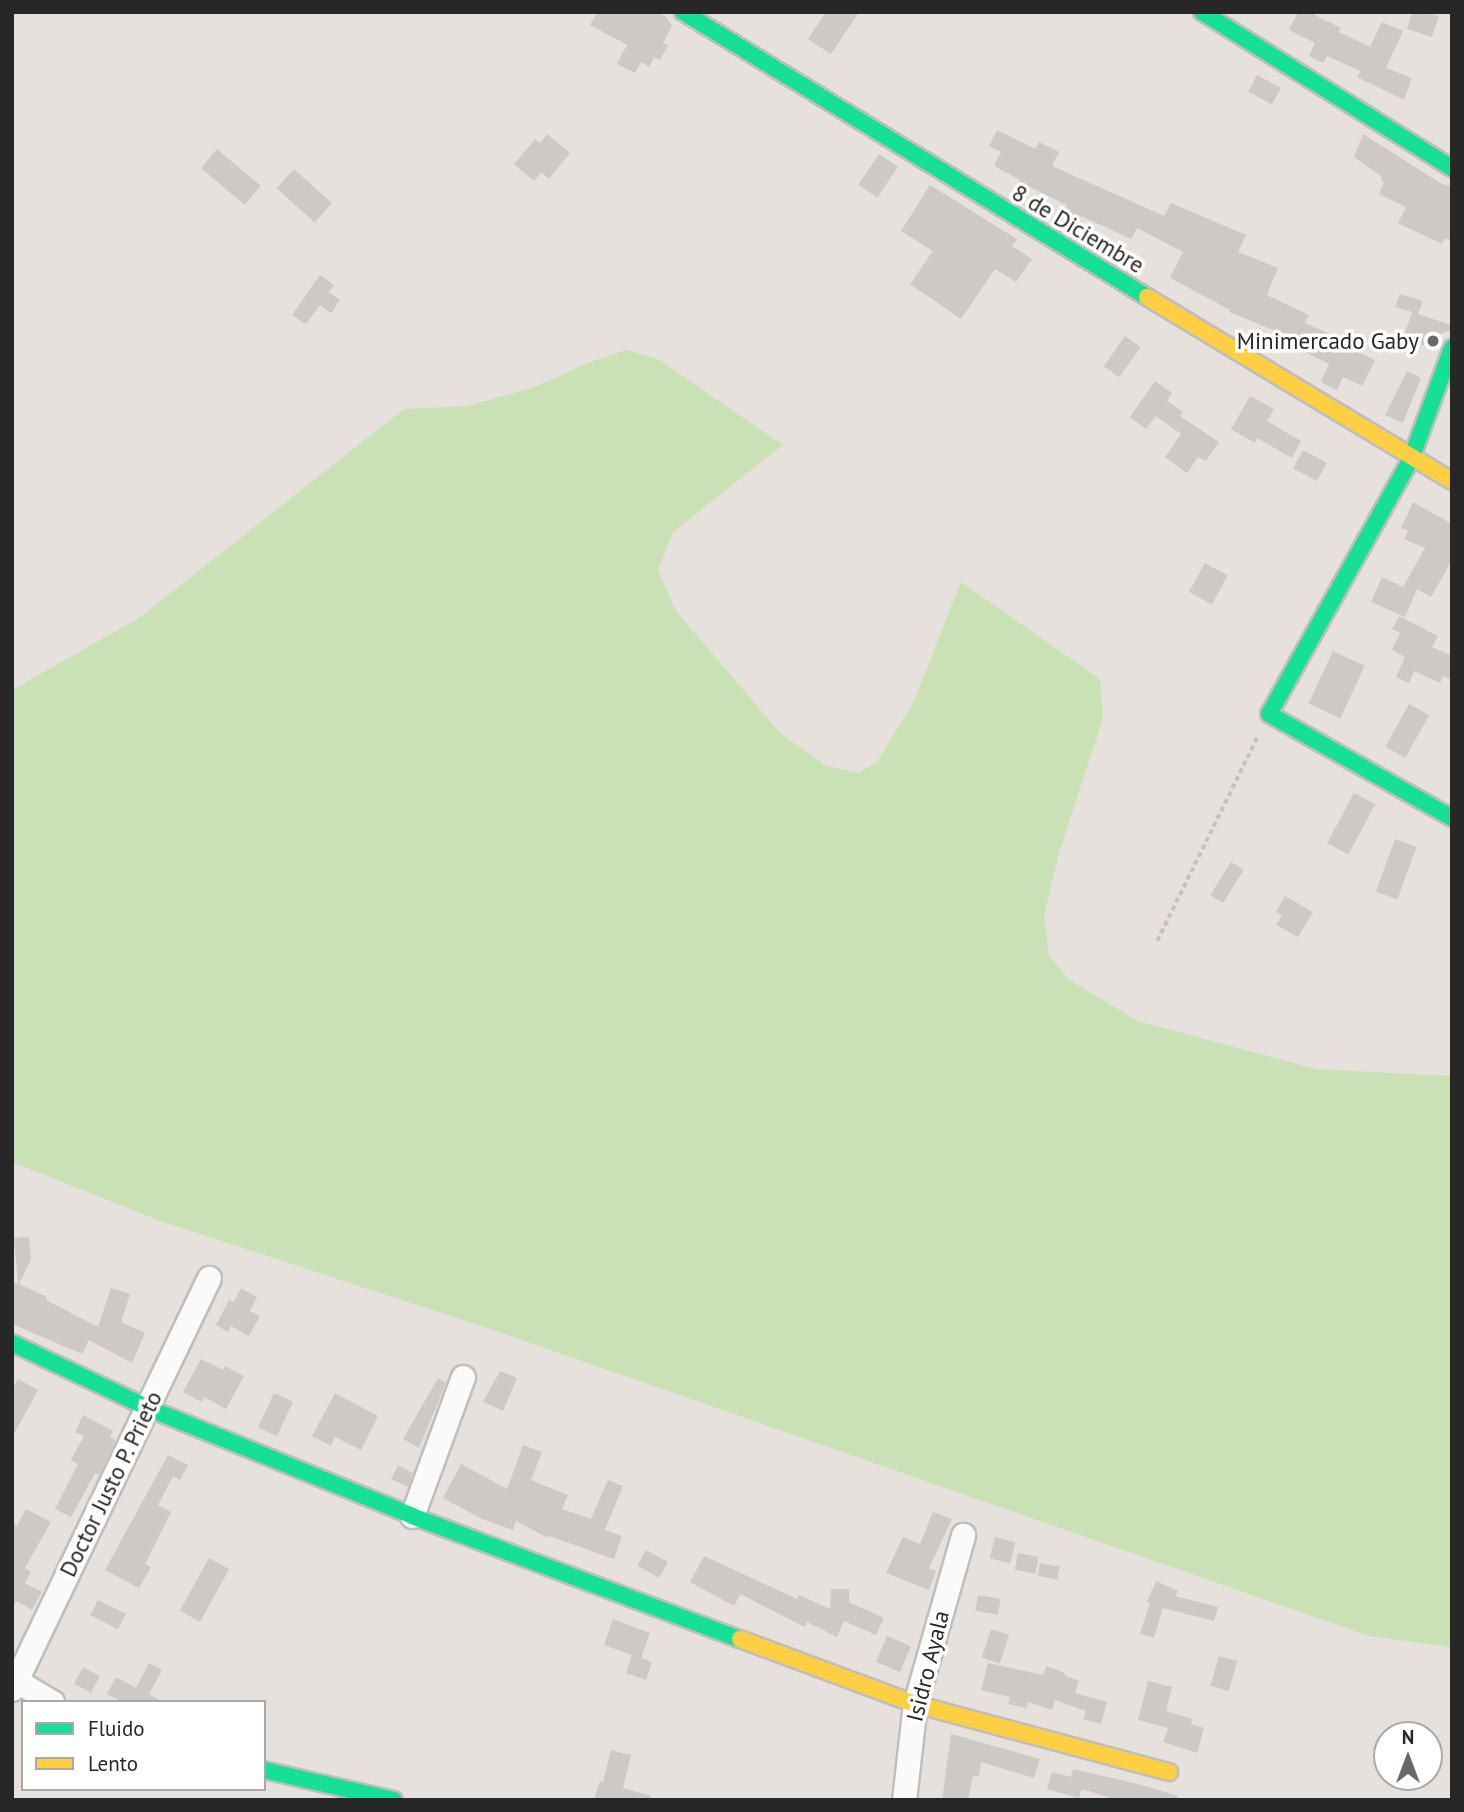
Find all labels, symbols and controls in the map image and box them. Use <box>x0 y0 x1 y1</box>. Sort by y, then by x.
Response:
street label: 8 de Diciembre <box>1007 179 1149 279</box>
place label: Minimercado Gaby <box>1237 327 1419 355</box>
marker: Minimercado Gaby <box>1425 333 1441 349</box>
street label: Doctor Justo P. Prieto <box>54 1386 168 1582</box>
street label: Isidro Ayala <box>901 1607 955 1725</box>
legend <box>21 1700 266 1791</box>
text: Fluido <box>88 1715 145 1742</box>
north arrow <box>1373 1721 1443 1791</box>
text: N <box>1402 1725 1414 1749</box>
text: Lento <box>88 1750 138 1777</box>

